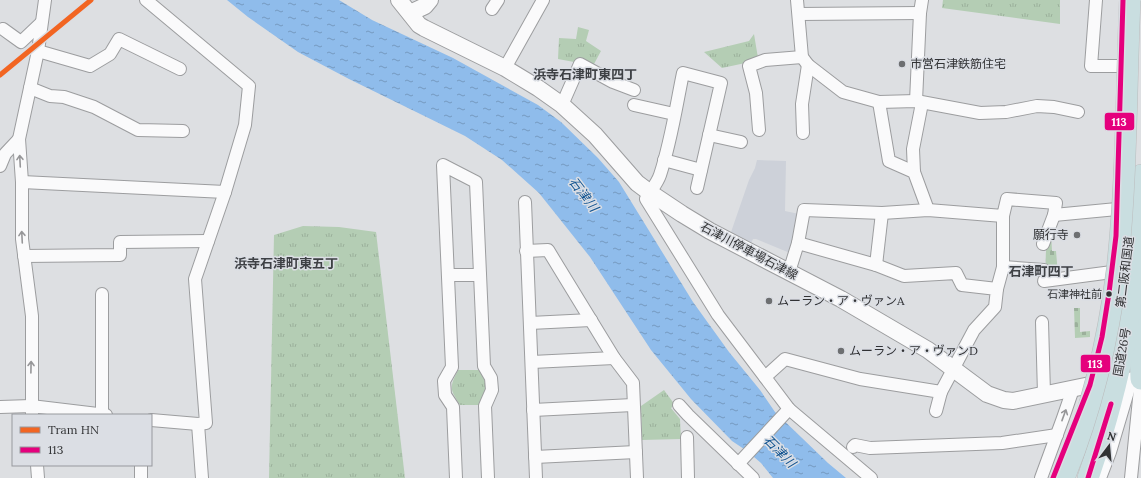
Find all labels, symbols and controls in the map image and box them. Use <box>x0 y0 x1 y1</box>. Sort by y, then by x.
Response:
place label: 市営石津鉄筋住宅 <box>910 56 1006 71</box>
marker: 市営石津鉄筋住宅 <box>897 59 907 69</box>
district label: 浜寺石津町東四丁 <box>533 66 637 83</box>
line badge: 113 <box>1104 112 1135 131</box>
text: 113 <box>1111 115 1127 129</box>
one-way arrow <box>17 155 24 168</box>
water label: 石津川 <box>565 174 603 217</box>
street label: 石津川停車場石津線 <box>698 219 800 283</box>
place label: 願行寺 <box>1033 227 1069 242</box>
marker: 願行寺 <box>1072 230 1082 240</box>
one-way arrow <box>18 231 26 244</box>
street label: 第二阪和国道 <box>1113 235 1136 309</box>
district label: 浜寺石津町東五丁 <box>234 255 338 272</box>
district label: 石津町四丁 <box>1008 263 1074 280</box>
place label: 石津神社前 <box>1047 287 1102 301</box>
marker: 石津神社前 <box>1104 289 1114 299</box>
place label: ムーラン・ア・ヴァンA <box>777 293 905 308</box>
marker: ムーラン・ア・ヴァンA <box>764 296 774 306</box>
street label: 国道26号 <box>1110 326 1133 378</box>
place label: ムーラン・ア・ヴァンD <box>849 343 978 358</box>
marker: ムーラン・ア・ヴァンD <box>836 346 846 356</box>
line badge: 113 <box>1080 354 1111 373</box>
text: 113 <box>1087 357 1103 371</box>
one-way arrow <box>27 361 35 374</box>
one-way arrow <box>1061 410 1069 422</box>
legend <box>12 414 152 466</box>
text: Tram HN <box>48 422 99 437</box>
north arrow <box>1089 426 1129 466</box>
text: N <box>1106 428 1118 444</box>
water label: 石津川 <box>760 432 801 473</box>
text: 113 <box>48 442 64 457</box>

